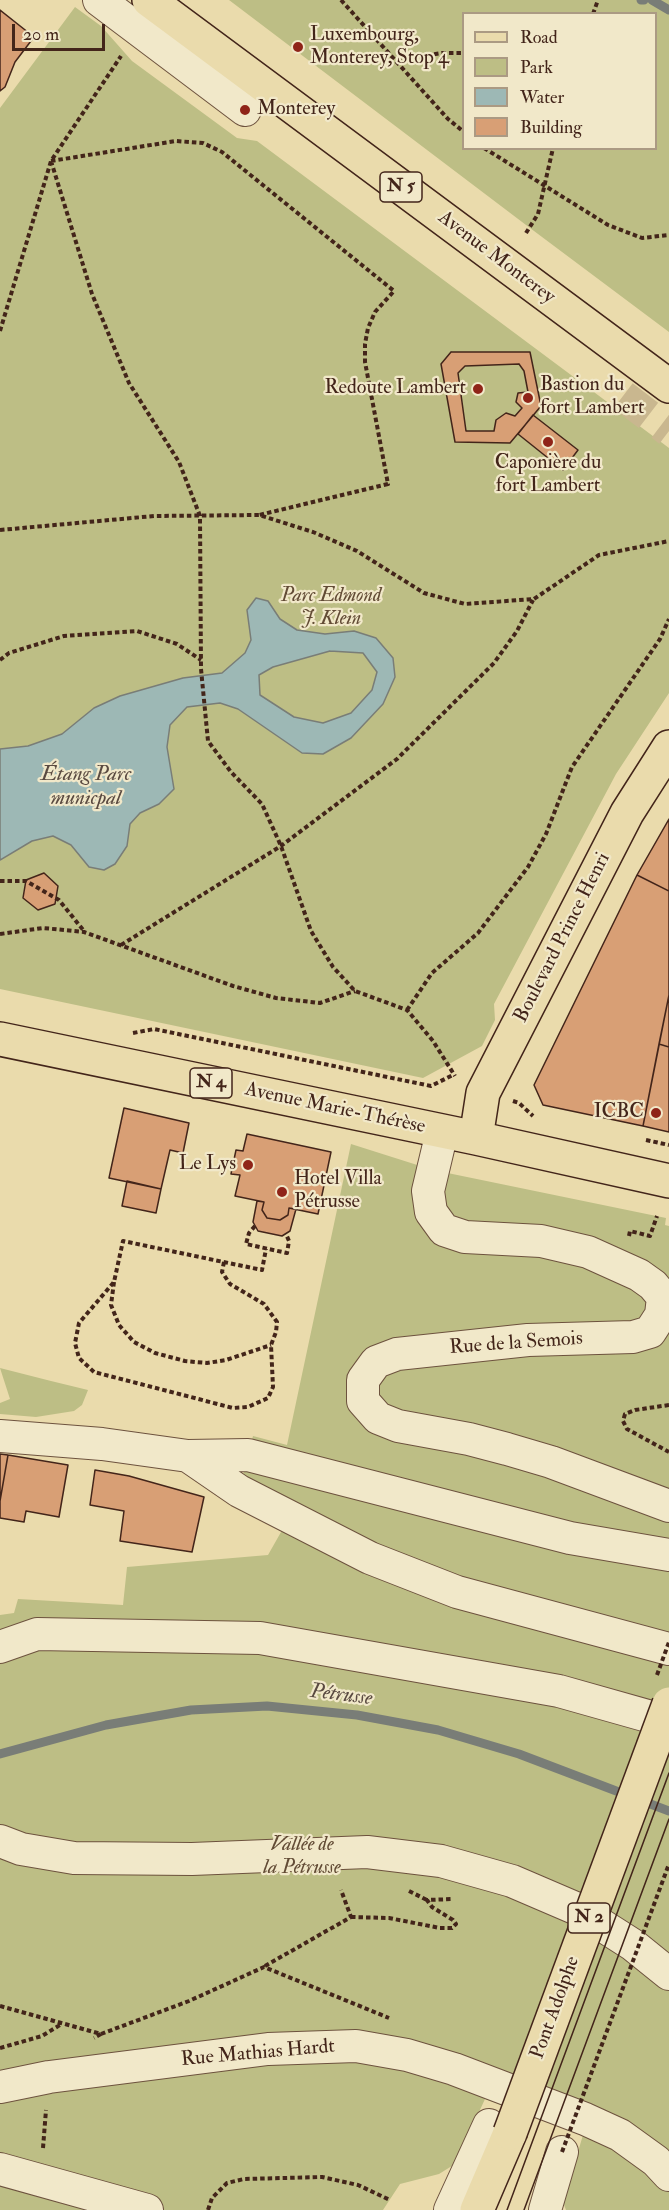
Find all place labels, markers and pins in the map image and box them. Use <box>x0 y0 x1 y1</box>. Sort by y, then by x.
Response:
place label: Luxembourg, Monterey, Stop 4 <box>310 24 449 71</box>
marker: Luxembourg, Monterey, Stop 4 <box>291 40 305 54</box>
place label: Monterey <box>257 98 335 122</box>
marker: Monterey <box>238 103 252 117</box>
place label: Bastion du fort Lambert <box>540 374 644 421</box>
place label: Redoute Lambert <box>324 377 466 401</box>
marker: Redoute Lambert <box>471 382 485 396</box>
marker: Bastion du fort Lambert <box>521 391 535 405</box>
marker: Caponière du fort Lambert <box>541 435 555 449</box>
place label: Caponière du fort Lambert <box>495 452 601 499</box>
place label: ICBC <box>594 1101 644 1125</box>
marker: ICBC <box>649 1106 663 1120</box>
place label: Le Lys <box>179 1153 236 1177</box>
marker: Le Lys <box>241 1158 255 1172</box>
place label: Hotel Villa Pétrusse <box>294 1168 382 1215</box>
marker: Hotel Villa Pétrusse <box>275 1185 289 1199</box>

